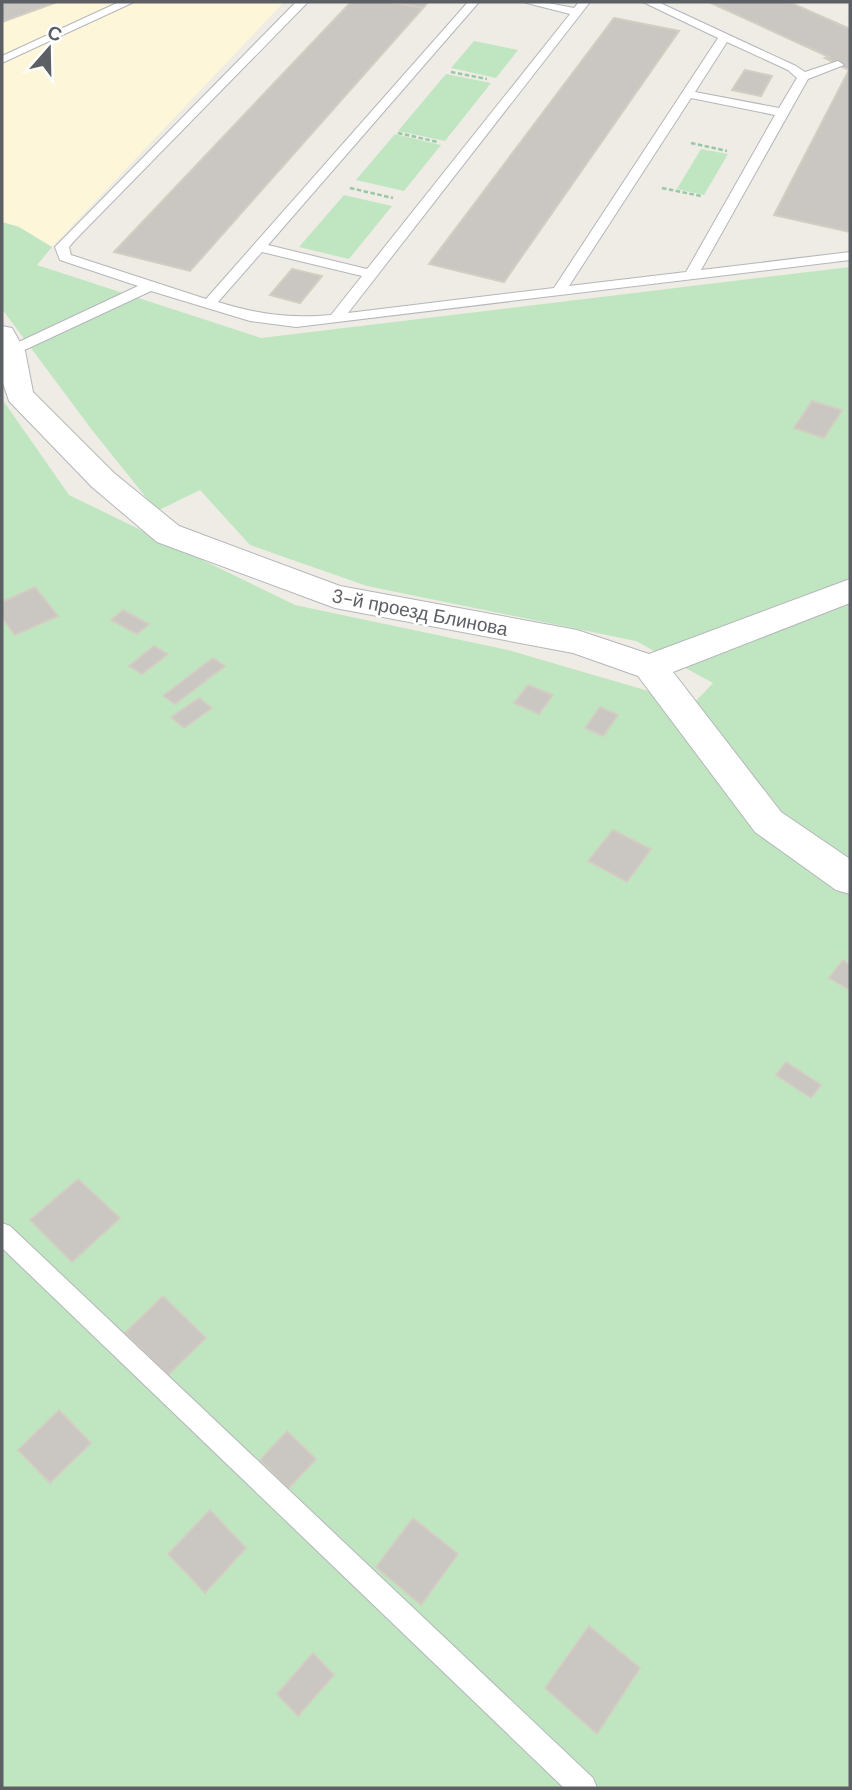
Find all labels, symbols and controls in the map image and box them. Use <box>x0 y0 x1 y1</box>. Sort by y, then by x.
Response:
north arrow <box>14 14 84 84</box>
text: С <box>44 19 66 48</box>
street label: 3-й проезд Блинова <box>330 583 510 642</box>

